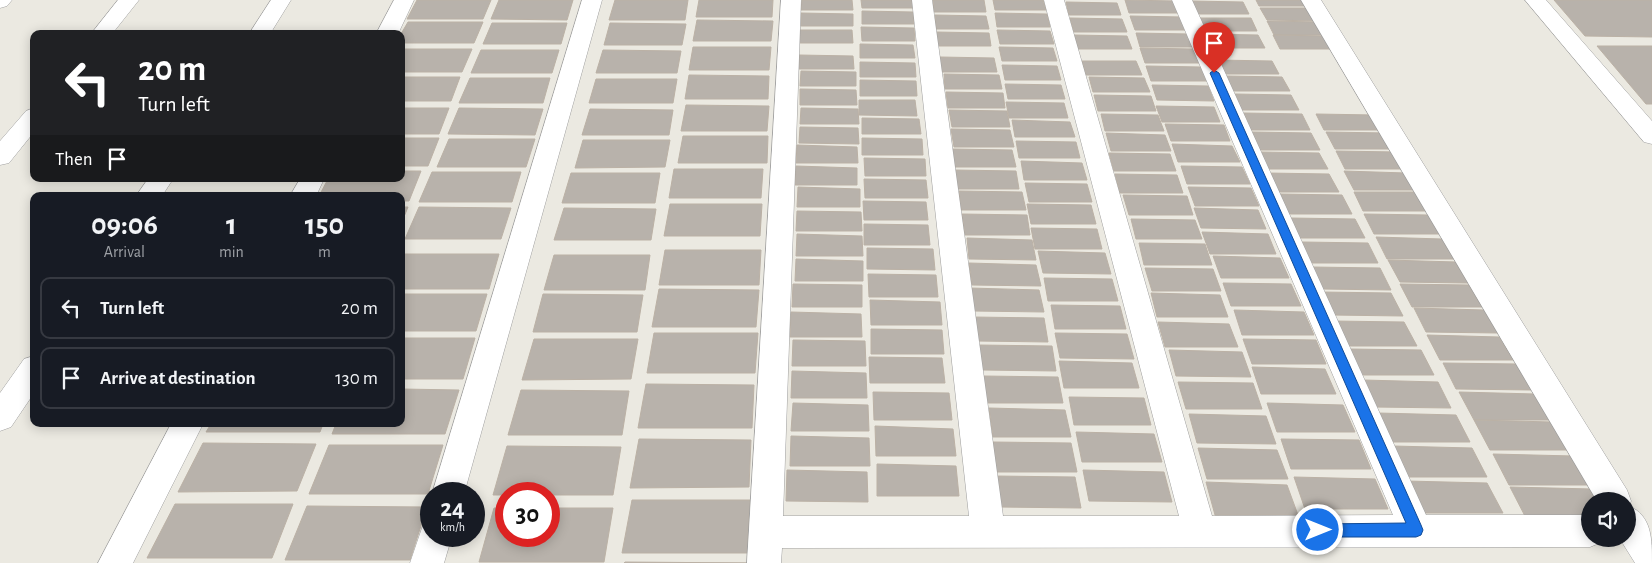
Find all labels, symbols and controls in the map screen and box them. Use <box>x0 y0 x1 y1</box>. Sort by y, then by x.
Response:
pin <box>1193 22 1235 73</box>
icon: arrive <box>1200 29 1228 57</box>
icon: left <box>55 50 120 115</box>
text: 20 m <box>138 52 206 87</box>
text: Turn left <box>138 93 210 115</box>
icon: arrive <box>103 145 131 173</box>
text: Then <box>55 150 93 169</box>
text: 09:06 <box>91 210 158 240</box>
text: 1 <box>226 210 237 240</box>
text: 150 <box>305 210 344 240</box>
text: Arrival <box>104 244 145 260</box>
text: min <box>219 244 244 260</box>
text: m <box>318 244 331 260</box>
icon: left <box>57 294 85 322</box>
text: Turn left <box>100 299 164 318</box>
text: 20 m <box>341 299 378 318</box>
icon: arrive <box>57 364 85 392</box>
text: Arrive at destination <box>100 369 256 388</box>
text: 130 m <box>335 369 378 388</box>
speed limit sign: 30 <box>495 482 560 547</box>
map controls <box>1581 492 1636 547</box>
button: sound <box>1581 492 1636 547</box>
text: 24 <box>440 496 465 521</box>
position arrow <box>1291 503 1343 555</box>
text: km/h <box>440 521 465 533</box>

